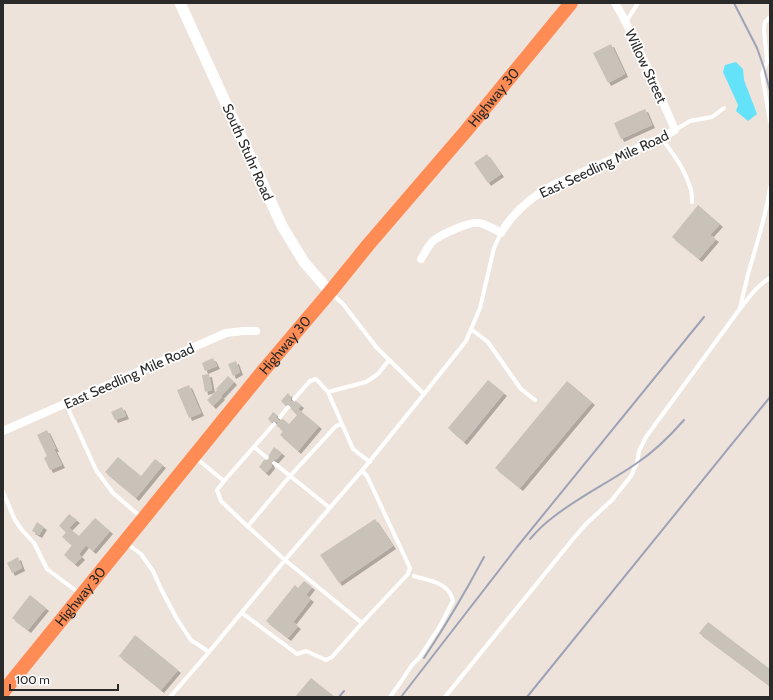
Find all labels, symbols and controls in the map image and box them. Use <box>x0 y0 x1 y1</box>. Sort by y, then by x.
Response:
street label: Willow Street <box>621 26 671 106</box>
street label: Highway 30 <box>464 64 523 131</box>
street label: South Stuhr Road <box>219 101 277 203</box>
street label: East Seedling Mile Road <box>536 126 672 202</box>
street label: Highway 30 <box>255 312 315 378</box>
street label: East Seedling Mile Road <box>61 339 197 413</box>
street label: Highway 30 <box>51 563 110 630</box>
scale bar <box>10 666 118 692</box>
text: 100 m <box>16 672 50 687</box>

